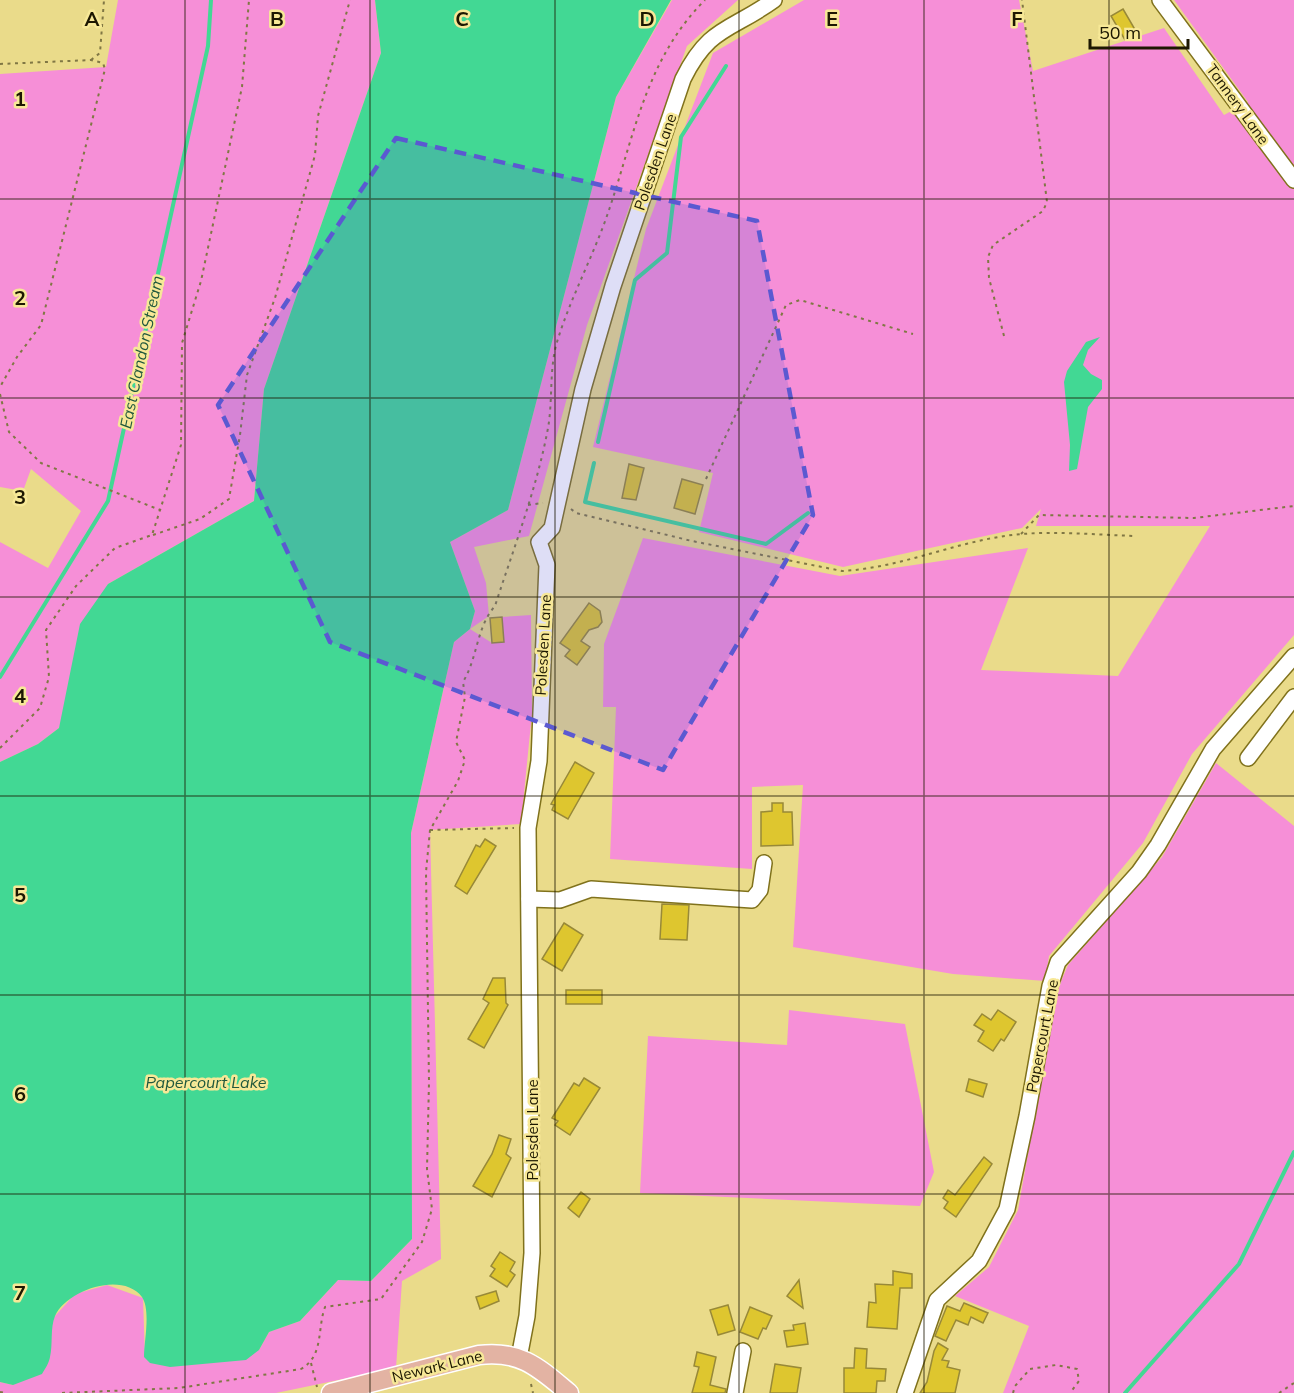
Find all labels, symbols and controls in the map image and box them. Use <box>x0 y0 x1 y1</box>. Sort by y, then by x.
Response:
text: A <box>85 6 100 31</box>
text: B <box>270 6 284 31</box>
text: C <box>455 6 469 31</box>
text: D <box>639 6 655 31</box>
text: E <box>826 6 838 31</box>
text: F <box>1011 6 1023 31</box>
scale bar <box>1090 12 1188 50</box>
text: 50 m <box>1099 21 1141 44</box>
street label: Tannery Lane <box>1203 60 1273 148</box>
text: 1 <box>14 86 26 111</box>
street label: Polesden Lane <box>630 111 680 213</box>
water label: East Clandon Stream <box>115 274 167 430</box>
text: 2 <box>14 285 26 310</box>
text: 3 <box>14 484 26 509</box>
street label: Polesden Lane <box>531 594 555 696</box>
text: 4 <box>14 683 26 708</box>
text: 5 <box>14 882 26 907</box>
street label: Papercourt Lane <box>1022 978 1062 1094</box>
water label: Papercourt Lake <box>146 1072 267 1092</box>
street label: Polesden Lane <box>523 1079 542 1181</box>
text: 6 <box>14 1081 26 1106</box>
text: 7 <box>14 1280 26 1305</box>
street label: Newark Lane <box>390 1346 484 1386</box>

